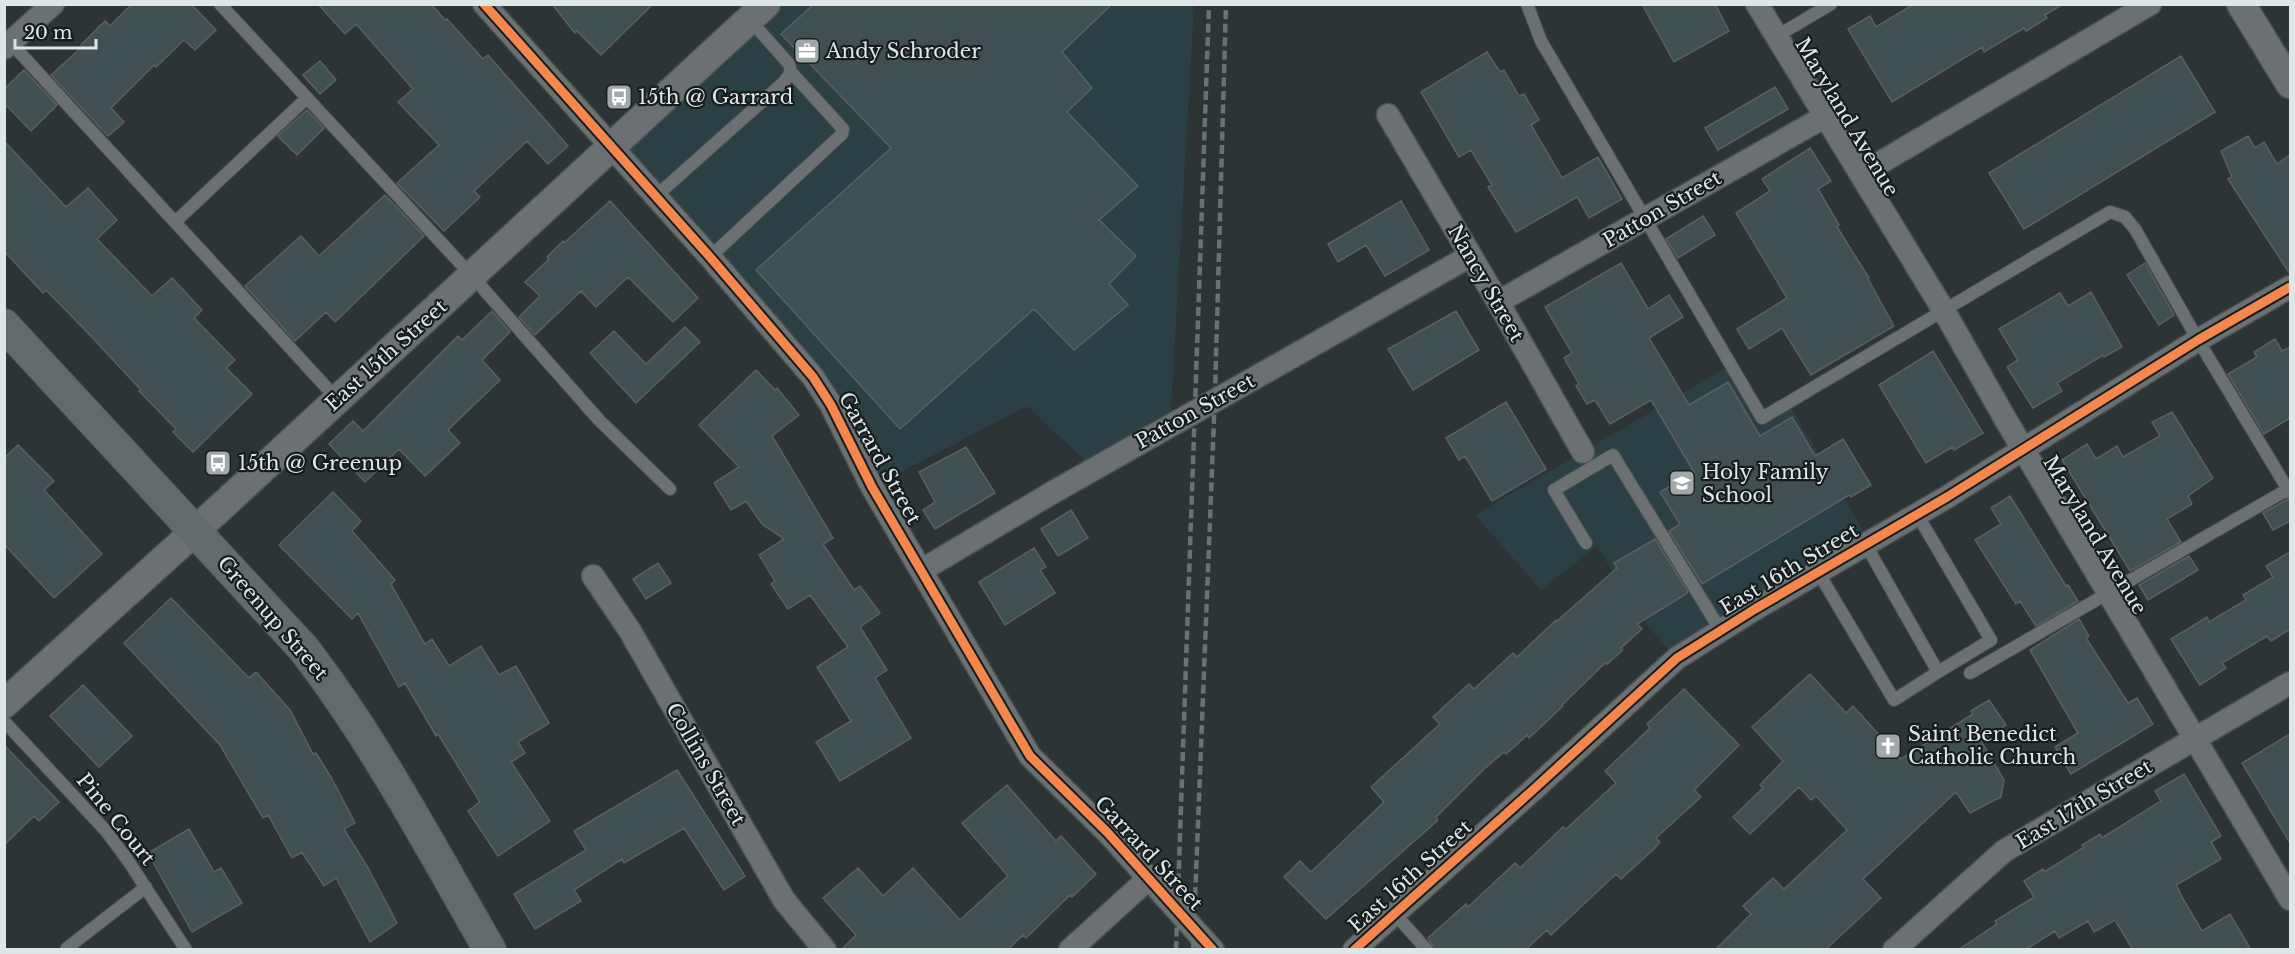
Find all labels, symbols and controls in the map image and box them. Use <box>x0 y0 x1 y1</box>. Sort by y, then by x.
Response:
scale bar <box>15 12 96 50</box>
text: 20 m <box>24 22 72 44</box>
street label: Maryland Avenue <box>1790 33 1904 201</box>
office icon: Andy Schroder <box>792 36 822 66</box>
place label: Andy Schroder <box>825 39 981 63</box>
bus stop icon: 15th @ Garrard <box>604 82 634 112</box>
place label: 15th @ Garrard <box>638 85 793 109</box>
street label: Patton Street <box>1599 165 1726 253</box>
street label: Nancy Street <box>1443 220 1529 346</box>
street label: East 15th Street <box>320 294 452 416</box>
street label: Patton Street <box>1131 368 1259 454</box>
street label: Garrard Street <box>834 388 926 529</box>
bus stop icon: 15th @ Greenup <box>203 448 233 478</box>
place label: 15th @ Greenup <box>238 451 402 475</box>
street label: Maryland Avenue <box>2038 451 2152 619</box>
place label: Holy Family School <box>1702 460 1829 507</box>
school or university icon: Holy Family School <box>1667 468 1697 498</box>
street label: East 16th Street <box>1716 518 1863 620</box>
street label: Greenup Street <box>213 551 334 685</box>
street label: Collins Street <box>661 698 751 830</box>
place label: Saint Benedict Catholic Church <box>1908 722 2077 769</box>
church icon: Saint Benedict Catholic Church <box>1873 731 1903 761</box>
street label: East 17th Street <box>2012 754 2157 854</box>
street label: Pine Court <box>72 768 161 870</box>
street label: Garrard Street <box>1090 791 1208 915</box>
street label: East 16th Street <box>1344 814 1477 937</box>

